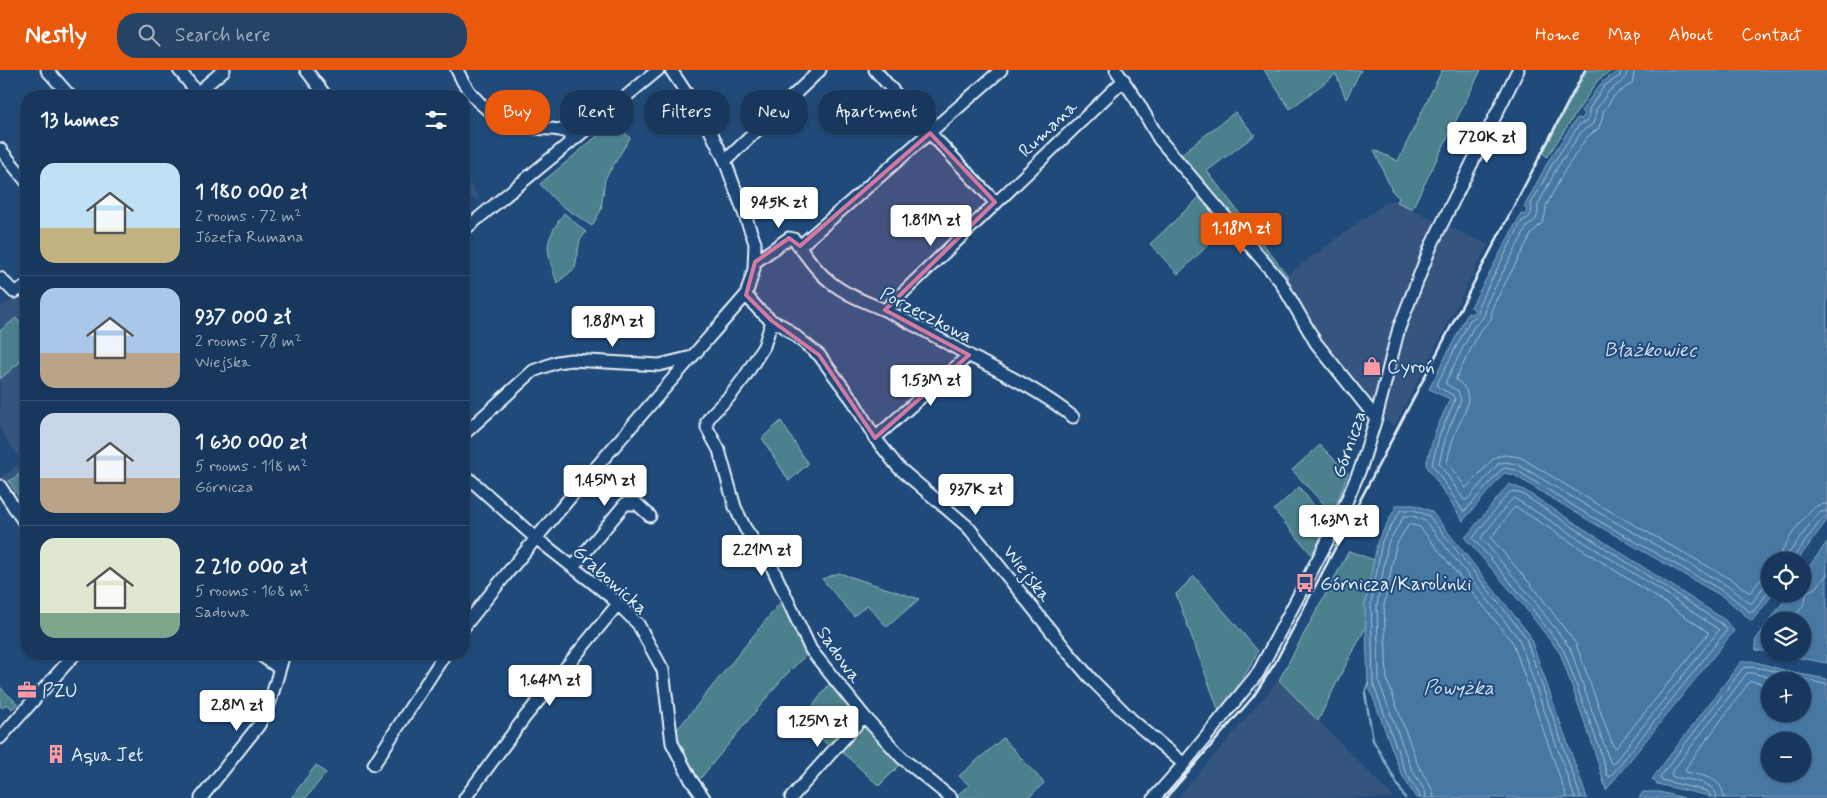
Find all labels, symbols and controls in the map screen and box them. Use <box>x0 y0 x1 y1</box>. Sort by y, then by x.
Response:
search box <box>117 13 467 58</box>
text: Nestly <box>25 20 87 51</box>
icon: search <box>135 21 163 49</box>
text: Search here <box>175 23 271 48</box>
text: Home <box>1535 23 1580 47</box>
text: Map <box>1608 23 1641 47</box>
text: About <box>1669 23 1713 47</box>
text: Contact <box>1741 23 1802 47</box>
chip: Buy <box>485 90 550 135</box>
chip: Rent <box>560 90 634 135</box>
chip: Filters <box>644 90 730 135</box>
chip: New <box>740 90 808 135</box>
chip: Apartment <box>818 90 936 135</box>
street label: Rumana <box>1013 94 1083 163</box>
text: 13 homes <box>40 106 119 134</box>
icon: filters <box>422 106 450 134</box>
pin: 720K zł <box>1441 122 1533 164</box>
text: 720K zł <box>1458 127 1516 148</box>
text: 1 180 000 zł <box>195 178 307 206</box>
icon: home <box>80 183 140 243</box>
pin: 945K zł <box>733 186 825 229</box>
text: 945K zł <box>751 192 807 213</box>
pin: 1.81M zł <box>879 204 983 247</box>
text: 2 rooms · 72 m² <box>195 206 301 227</box>
text: 1.81M zł <box>902 210 960 231</box>
pin: 1.18M zł <box>1189 212 1293 255</box>
text: 1.18M zł <box>1212 218 1270 239</box>
text: Józefa Rumana <box>195 227 303 248</box>
street label: Porzeczkowa <box>876 281 977 349</box>
text: 937 000 zł <box>195 303 291 331</box>
pin: 1.88M zł <box>561 306 665 348</box>
icon: home <box>80 308 140 368</box>
text: 1.88M zł <box>583 311 643 332</box>
text: 2 rooms · 78 m² <box>195 331 302 352</box>
water label: Błażkowiec <box>1604 337 1698 364</box>
text: Wiejska <box>195 352 251 373</box>
shop icon: Cyroń <box>1361 355 1383 377</box>
place label: Cyroń <box>1387 355 1435 380</box>
pin: 1.53M zł <box>879 364 983 407</box>
text: 1.53M zł <box>901 370 961 391</box>
street label: Górnicza <box>1326 408 1373 481</box>
text: 1 630 000 zł <box>195 428 307 456</box>
icon: home <box>80 433 140 493</box>
text: 5 rooms · 118 m² <box>195 456 308 477</box>
pin: 1.45M zł <box>553 464 657 507</box>
text: 1.45M zł <box>575 470 635 491</box>
pin: 937K zł <box>930 474 1022 516</box>
text: Górnicza <box>195 477 253 498</box>
text: 937K zł <box>949 479 1003 500</box>
pin: 1.63M zł <box>1287 504 1391 547</box>
text: 1.63M zł <box>1310 510 1368 531</box>
pin: 2.21M zł <box>710 534 814 577</box>
street label: Grabowicka <box>567 540 653 621</box>
text: 2.21M zł <box>733 540 791 561</box>
street label: Wiejska <box>996 540 1057 609</box>
map controls <box>1761 552 1811 782</box>
button: locate <box>1761 552 1811 602</box>
text: 2 210 000 zł <box>195 553 307 581</box>
icon: home <box>80 558 140 618</box>
bus stop icon: Górnicza/Karolinki <box>1294 572 1316 594</box>
place label: Górnicza/Karolinki <box>1320 572 1472 597</box>
text: 5 rooms · 168 m² <box>195 581 310 602</box>
text: Sadowa <box>195 602 249 623</box>
button: layers <box>1761 612 1811 662</box>
street label: Sadowa <box>810 621 868 689</box>
pin: 1.64M zł <box>498 664 602 707</box>
text: 1.64M zł <box>520 670 580 691</box>
button: + <box>1761 672 1811 722</box>
water label: Powyżka <box>1424 675 1494 702</box>
office icon: PZU <box>16 679 38 701</box>
place label: PZU <box>42 679 78 704</box>
pin: 2.8M zł <box>191 690 283 732</box>
text: 2.8M zł <box>211 695 263 716</box>
pin: 1.25M zł <box>766 706 870 748</box>
text: 1.25M zł <box>788 711 848 732</box>
button: − <box>1761 732 1811 782</box>
building icon: Aqua Jet <box>45 743 67 765</box>
place label: Aqua Jet <box>71 743 143 768</box>

